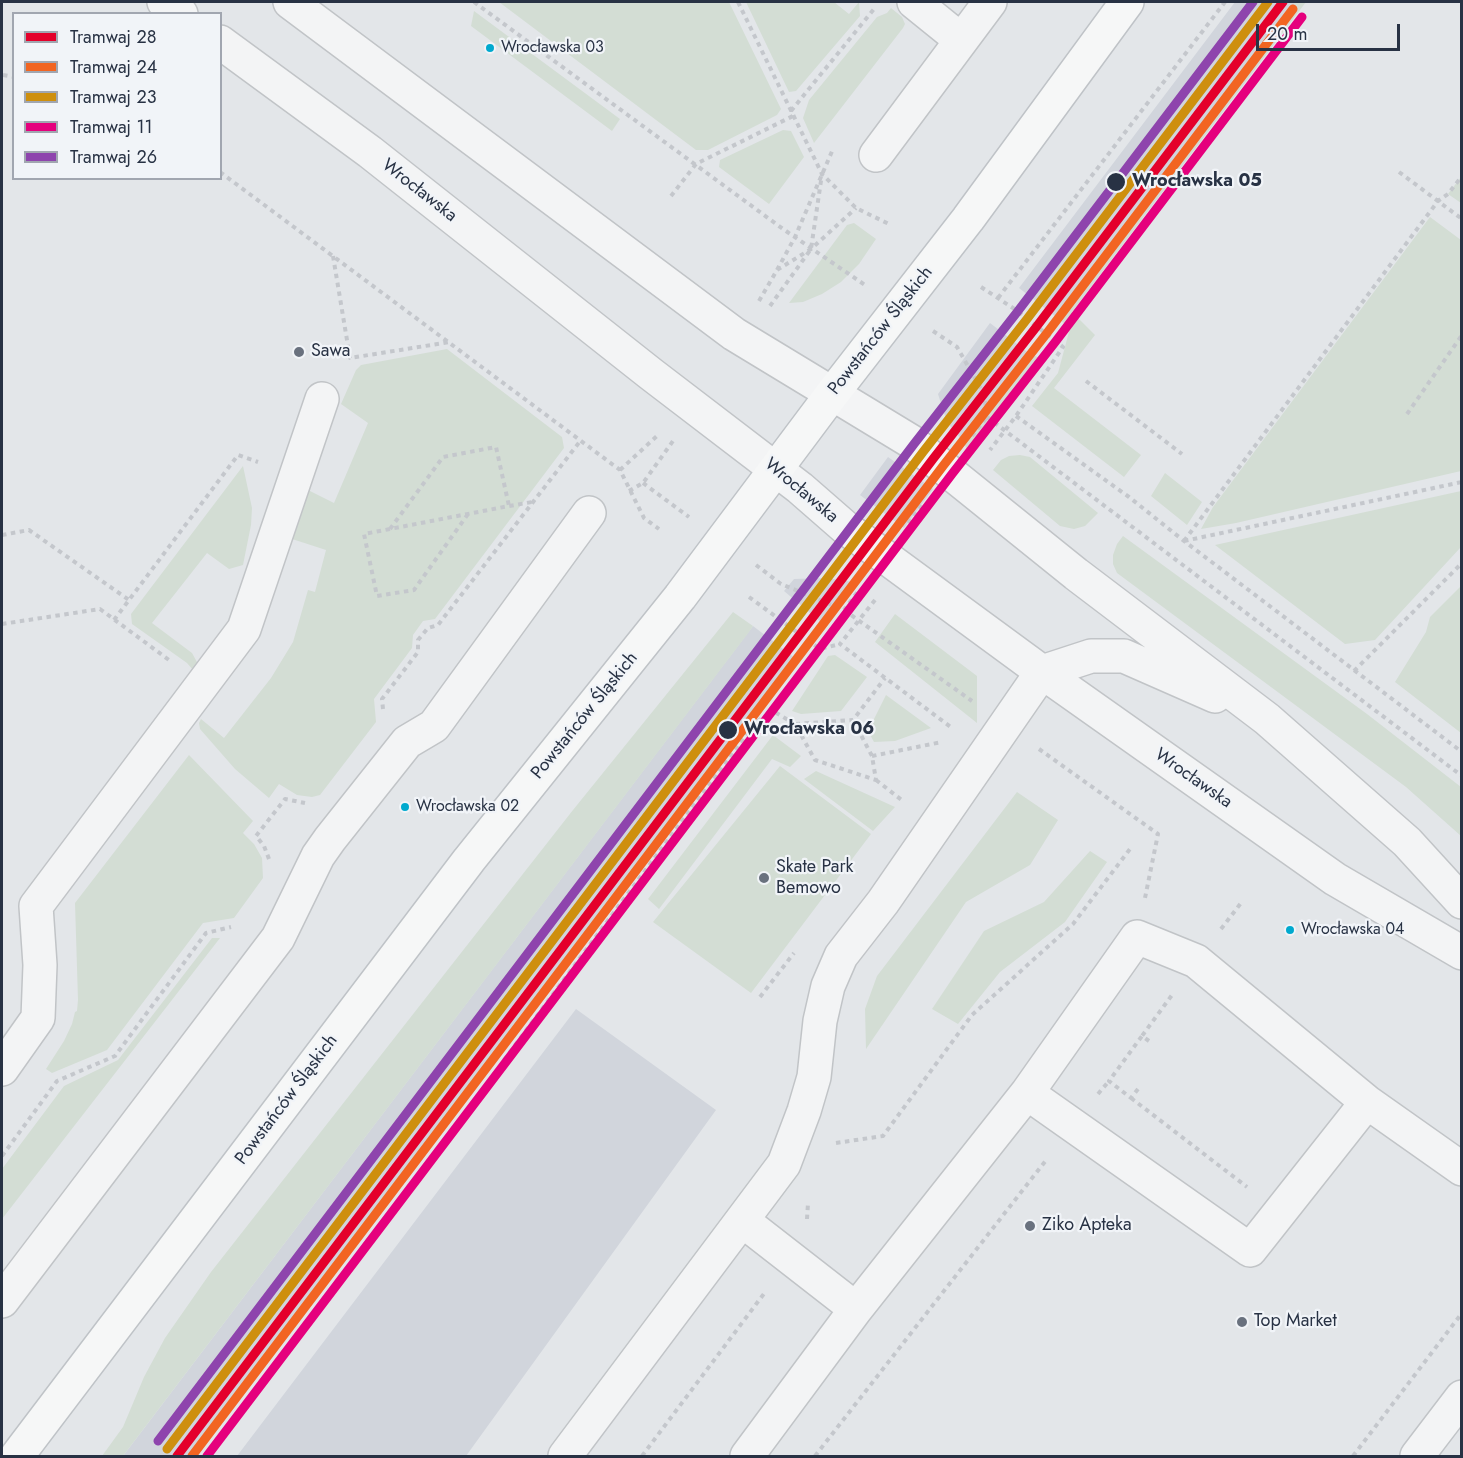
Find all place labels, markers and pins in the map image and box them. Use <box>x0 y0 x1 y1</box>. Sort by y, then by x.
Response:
place label: Wrocławska 03 <box>501 38 604 58</box>
marker: Wrocławska 03 <box>484 42 496 54</box>
marker: Wrocławska 05 <box>1105 171 1127 193</box>
place label: Wrocławska 05 <box>1132 171 1262 193</box>
place label: Sawa <box>311 341 350 363</box>
marker: Sawa <box>292 345 306 359</box>
marker: Wrocławska 06 <box>717 719 739 741</box>
place label: Wrocławska 06 <box>744 719 874 741</box>
place label: Wrocławska 02 <box>416 797 519 817</box>
marker: Wrocławska 02 <box>399 801 411 813</box>
place label: Skate Park Bemowo <box>776 857 854 900</box>
marker: Skate Park Bemowo <box>757 871 771 885</box>
place label: Wrocławska 04 <box>1301 920 1404 940</box>
marker: Wrocławska 04 <box>1284 924 1296 936</box>
place label: Ziko Apteka <box>1042 1215 1132 1237</box>
marker: Ziko Apteka <box>1023 1219 1037 1233</box>
place label: Top Market <box>1254 1311 1337 1333</box>
marker: Top Market <box>1235 1315 1249 1329</box>

